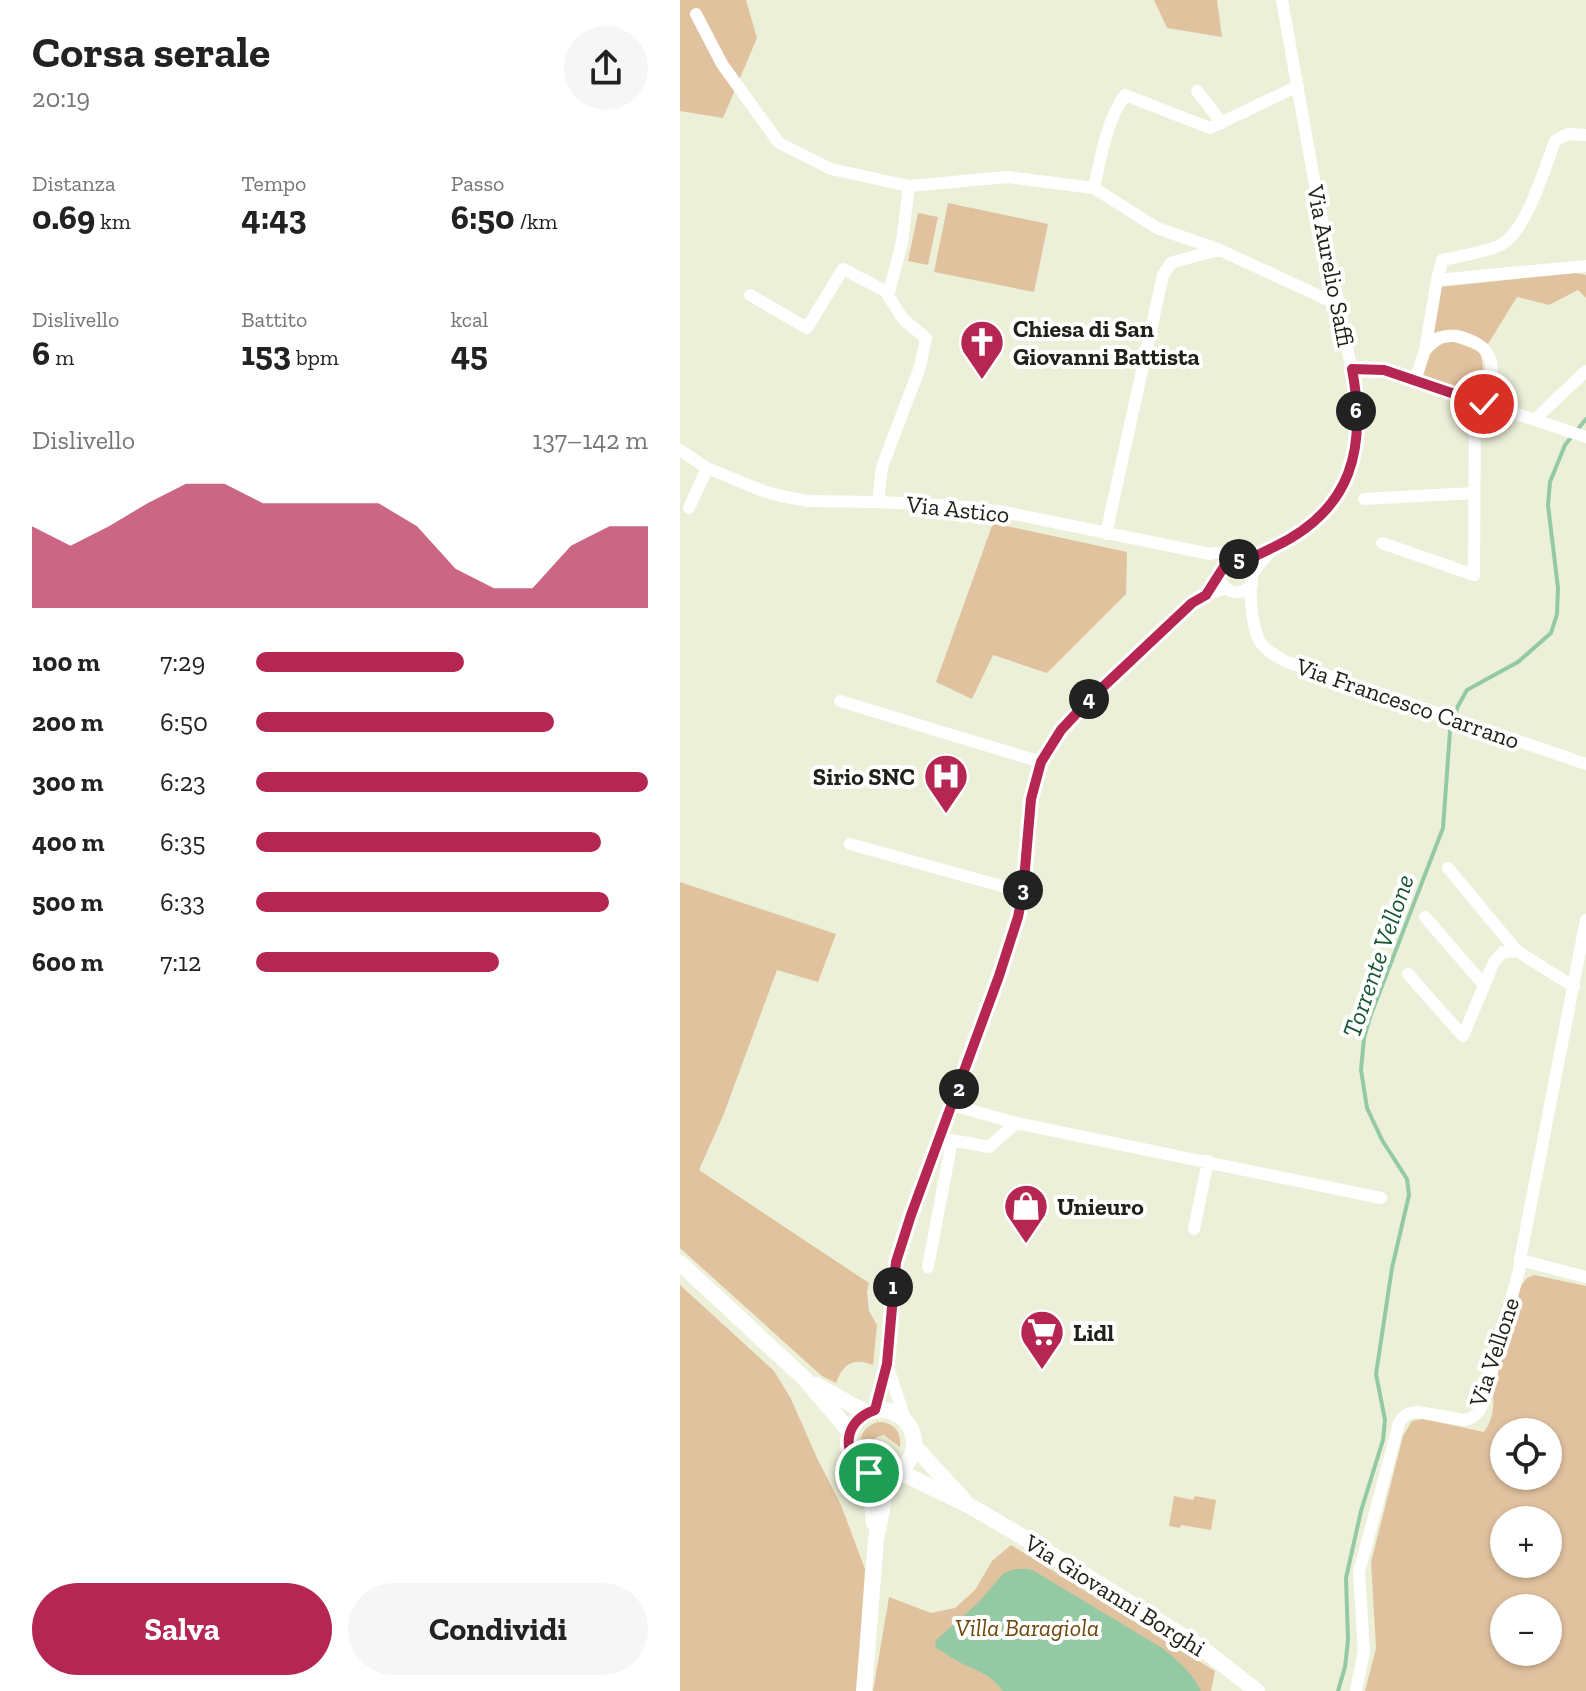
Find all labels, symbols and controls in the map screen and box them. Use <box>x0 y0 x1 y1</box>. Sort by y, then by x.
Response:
text: Corsa serale <box>32 25 270 78</box>
button: share <box>564 26 648 110</box>
text: 20:19 <box>32 82 90 114</box>
text: Distanza <box>32 170 116 197</box>
text: Tempo <box>241 170 306 197</box>
text: Passo <box>451 170 504 197</box>
street label: Via Aurelio Saffi <box>1301 182 1361 350</box>
text: 0.69 <box>32 197 95 238</box>
text: 4:43 <box>241 197 307 238</box>
text: 6:50 <box>451 197 515 238</box>
text: km <box>95 208 131 235</box>
text: /km <box>515 208 558 235</box>
text: Dislivello <box>32 306 119 333</box>
text: Battito <box>241 306 307 333</box>
text: kcal <box>451 306 488 333</box>
place label: Chiesa di San Giovanni Battista <box>1013 314 1200 371</box>
church icon: Chiesa di San Giovanni Battista <box>958 318 1006 381</box>
text: 6 <box>32 333 50 374</box>
text: 153 <box>241 333 291 374</box>
text: 45 <box>451 333 488 374</box>
text: m <box>50 344 74 371</box>
text: bpm <box>291 344 339 371</box>
pin <box>1450 370 1518 438</box>
icon: check <box>1462 382 1506 426</box>
pin: 6 <box>1336 391 1376 431</box>
text: 6 <box>1350 397 1362 424</box>
text: Dislivello <box>32 424 135 456</box>
text: 137–142 m <box>532 424 648 456</box>
street label: Via Astico <box>904 489 1011 529</box>
pin: 5 <box>1219 539 1259 579</box>
text: 5 <box>1233 545 1245 572</box>
text: 100 m <box>32 646 100 678</box>
text: 7:29 <box>160 646 205 678</box>
street label: Via Francesco Carrano <box>1292 651 1523 755</box>
pin: 4 <box>1069 679 1109 719</box>
text: 4 <box>1083 685 1095 712</box>
text: 200 m <box>32 706 104 738</box>
text: 6:50 <box>160 706 208 738</box>
hospital icon: Sirio SNC <box>922 752 970 815</box>
place label: Sirio SNC <box>813 762 915 791</box>
text: 300 m <box>32 766 103 798</box>
text: 6:23 <box>160 766 206 798</box>
text: 400 m <box>32 826 104 858</box>
text: 6:35 <box>160 826 206 858</box>
pin: 3 <box>1003 870 1043 910</box>
water label: Torrente Vellone <box>1335 870 1421 1042</box>
text: 3 <box>1017 876 1029 903</box>
text: 500 m <box>32 886 103 918</box>
text: 6:33 <box>160 886 205 918</box>
text: 600 m <box>32 946 104 978</box>
text: 7:12 <box>160 946 201 978</box>
pin: 2 <box>939 1069 979 1109</box>
text: 2 <box>953 1075 965 1102</box>
shop icon: Unieuro <box>1002 1182 1050 1245</box>
place label: Unieuro <box>1057 1192 1144 1221</box>
pin: 1 <box>873 1267 913 1307</box>
text: 1 <box>889 1273 897 1300</box>
street label: Via Vellone <box>1462 1294 1525 1411</box>
supermarket icon: Lidl <box>1018 1308 1066 1371</box>
place label: Lidl <box>1073 1318 1114 1347</box>
map controls <box>1490 1418 1562 1666</box>
button: locate <box>1490 1418 1562 1490</box>
pin <box>835 1439 903 1507</box>
icon: arrive <box>847 1451 891 1495</box>
button: + <box>1490 1506 1562 1578</box>
street label: Via Giovanni Borghi <box>1018 1527 1211 1662</box>
button: Salva <box>32 1583 332 1675</box>
button: Condividi <box>348 1583 648 1675</box>
button: − <box>1490 1594 1562 1666</box>
park label: Villa Baragiola <box>955 1613 1099 1642</box>

